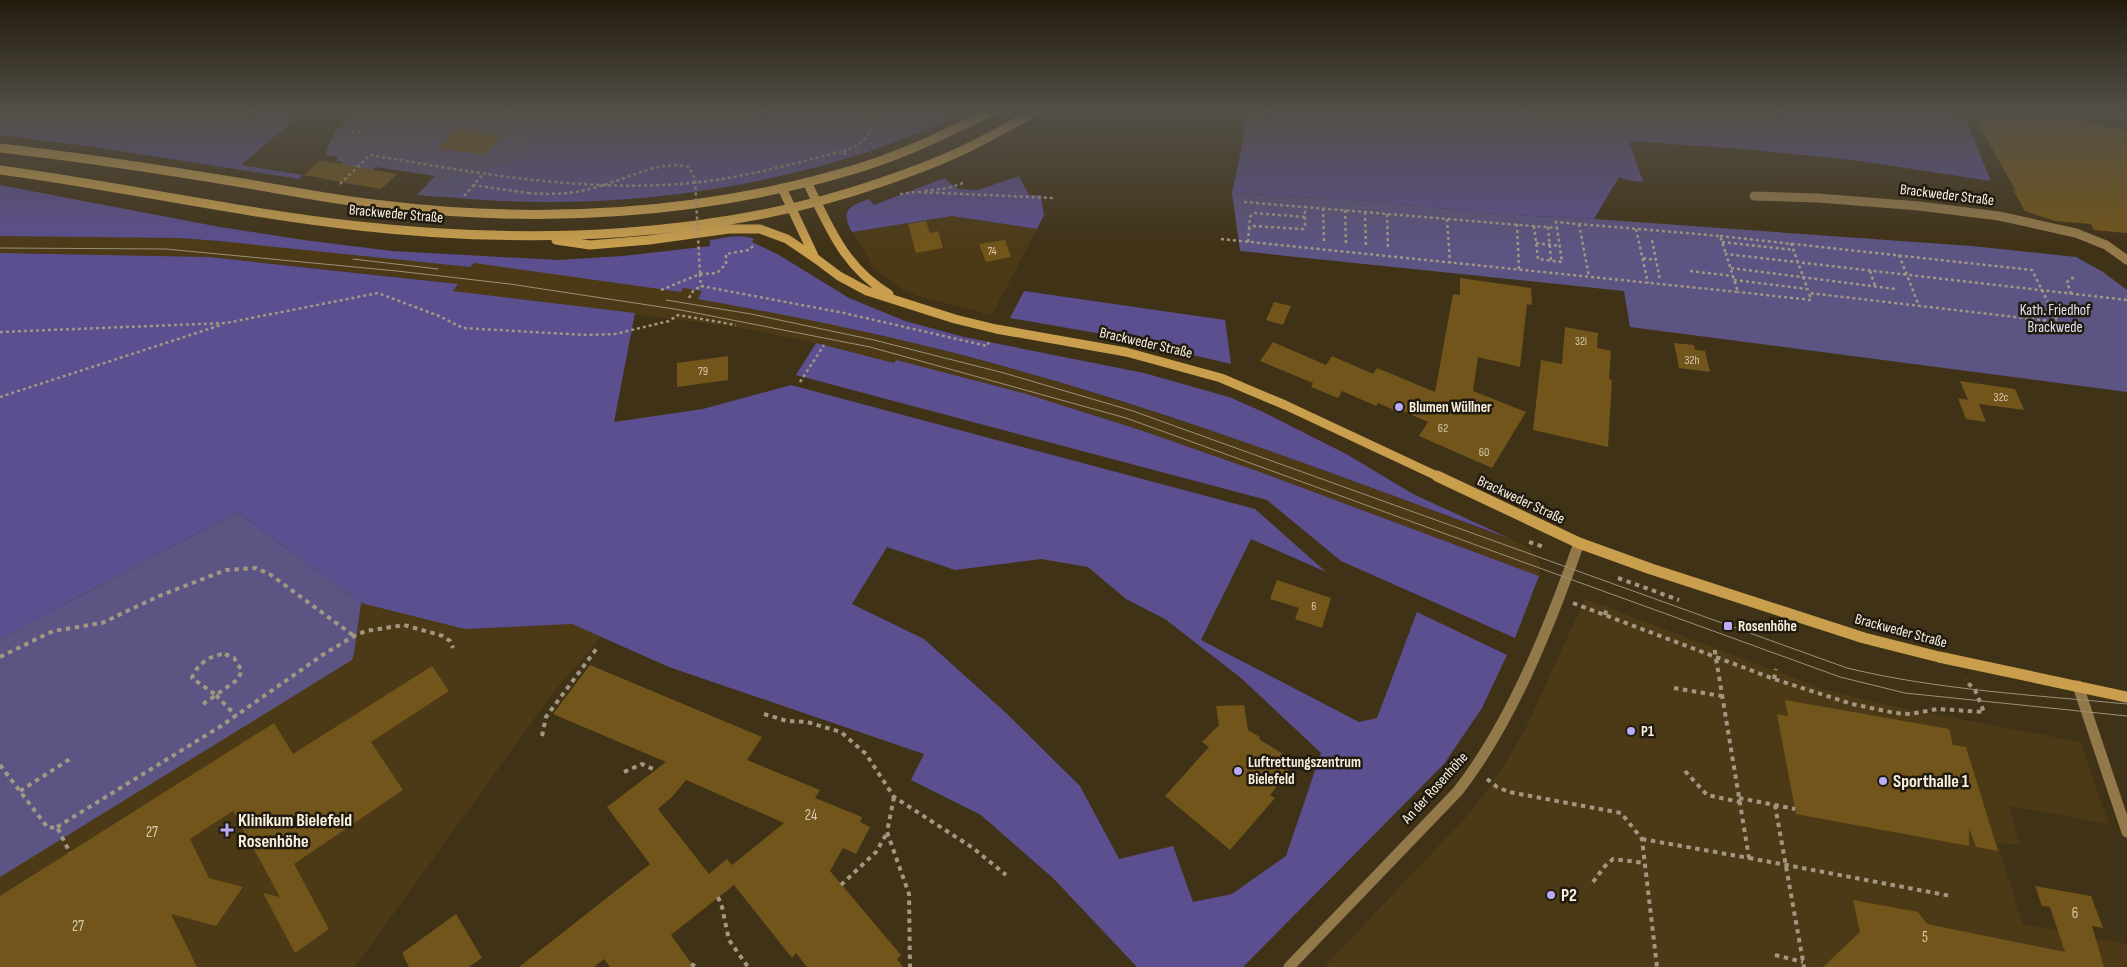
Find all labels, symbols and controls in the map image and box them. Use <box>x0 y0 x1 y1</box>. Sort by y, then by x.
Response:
street label: Brackweder Straße <box>1899 180 1995 210</box>
street label: Brackweder Straße <box>348 200 444 228</box>
house number: 74 <box>987 244 997 259</box>
park label: Kath. Friedhof Brackwede <box>2020 301 2091 337</box>
street label: Brackweder Straße <box>1098 323 1194 363</box>
house number: 32i <box>1575 334 1587 349</box>
house number: 32h <box>1684 353 1700 368</box>
house number: 79 <box>698 364 708 379</box>
house number: 32c <box>1994 390 2009 405</box>
place label: Blumen Wüllner <box>1409 398 1492 417</box>
marker: Blumen Wüllner <box>1393 401 1405 413</box>
house number: 62 <box>1438 421 1448 436</box>
house number: 60 <box>1479 445 1489 460</box>
street label: Brackweder Straße <box>1474 471 1568 529</box>
house number: 6 <box>1311 599 1317 614</box>
street label: Brackweder Straße <box>1853 610 1949 652</box>
place label: Rosenhöhe <box>1738 617 1797 636</box>
marker: Rosenhöhe <box>1722 620 1734 632</box>
place label: P1 <box>1641 722 1654 741</box>
marker: P1 <box>1625 725 1637 737</box>
street label: An der Rosenhöhe <box>1397 748 1472 829</box>
place label: Luftrettungszentrum Bielefeld <box>1248 753 1361 789</box>
marker: Luftrettungszentrum Bielefeld <box>1232 765 1244 777</box>
place label: Sporthalle 1 <box>1893 771 1969 792</box>
marker: Sporthalle 1 <box>1877 775 1889 787</box>
house number: 24 <box>805 806 817 825</box>
place label: Klinikum Bielefeld Rosenhöhe <box>238 810 352 852</box>
house number: 27 <box>146 823 158 842</box>
marker: Klinikum Bielefeld Rosenhöhe <box>220 823 234 837</box>
place label: P2 <box>1561 885 1577 906</box>
marker: P2 <box>1545 889 1557 901</box>
house number: 6 <box>2072 904 2078 923</box>
house number: 27 <box>72 917 84 936</box>
house number: 5 <box>1922 928 1928 947</box>

